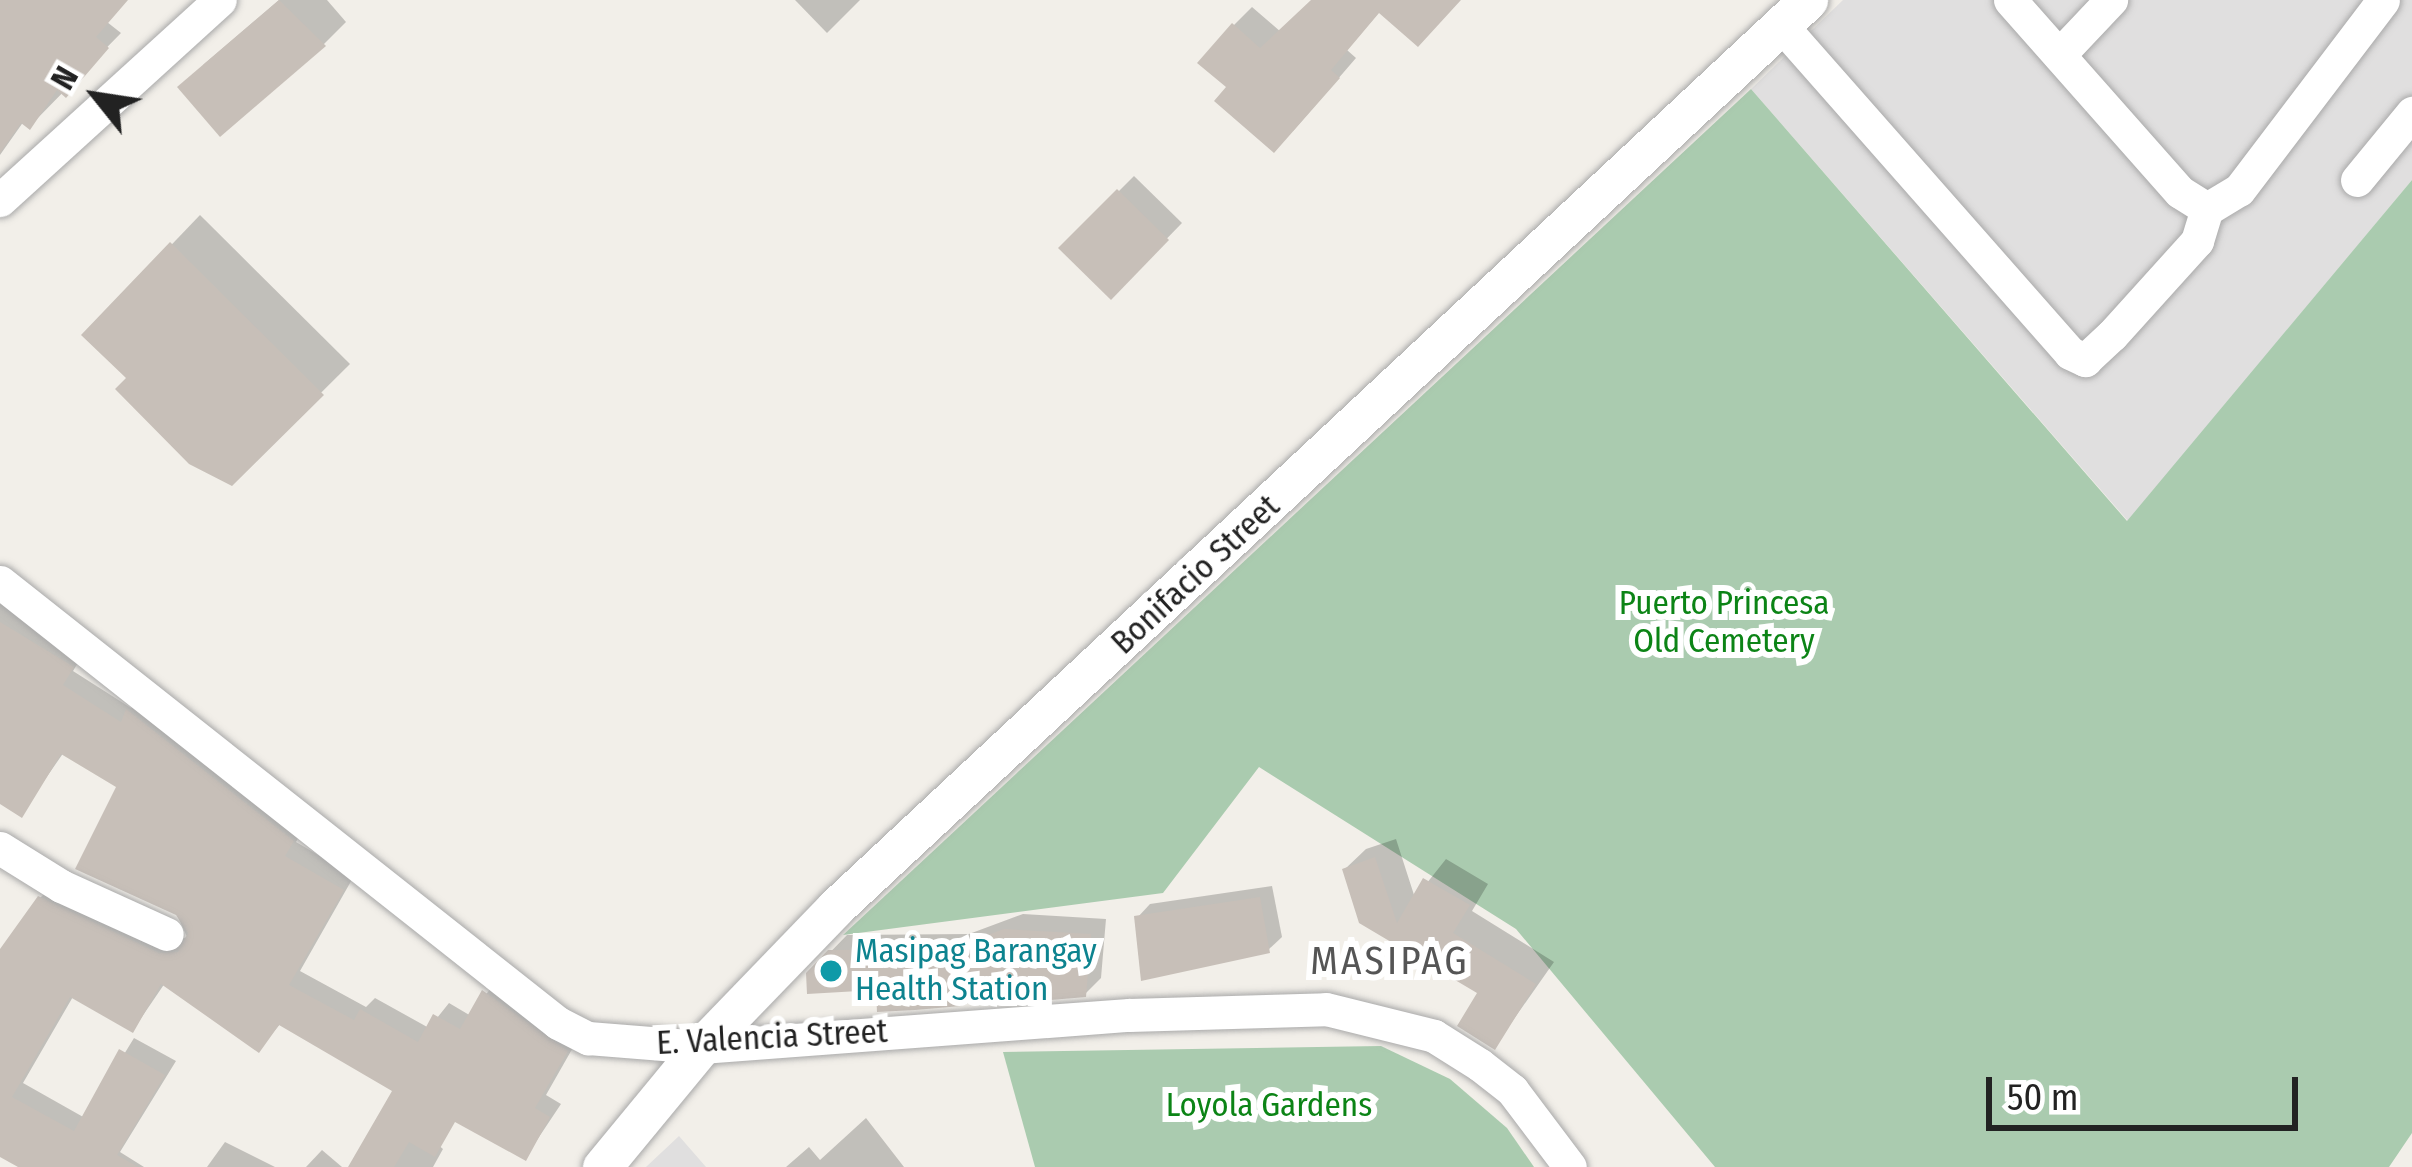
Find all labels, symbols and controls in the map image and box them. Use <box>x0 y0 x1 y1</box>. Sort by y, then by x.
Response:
north arrow <box>36 36 156 156</box>
text: N <box>43 59 87 97</box>
street label: Bonifacio Street <box>1104 487 1288 663</box>
park label: Puerto Princesa Old Cemetery <box>1619 584 1829 662</box>
place label: Masipag Barangay Health Station <box>855 932 1097 1010</box>
district label: MASIPAG <box>1310 938 1470 984</box>
marker: Masipag Barangay Health Station <box>818 958 844 984</box>
street label: E. Valencia Street <box>655 1012 889 1064</box>
scale bar <box>1992 1053 2304 1127</box>
text: 50 m <box>2007 1076 2078 1120</box>
park label: Loyola Gardens <box>1166 1086 1372 1126</box>

